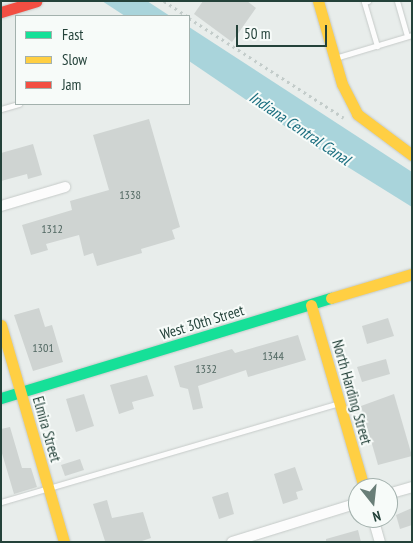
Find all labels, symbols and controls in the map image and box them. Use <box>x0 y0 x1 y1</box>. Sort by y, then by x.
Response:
legend <box>15 15 190 105</box>
scale bar <box>238 15 329 47</box>
text: 50 m <box>244 24 270 43</box>
text: Fast <box>62 25 83 44</box>
text: Slow <box>62 50 87 69</box>
text: Jam <box>62 75 81 94</box>
water label: Indiana Central Canal <box>246 87 354 169</box>
house number: 1338 <box>119 188 141 202</box>
house number: 1312 <box>41 222 63 236</box>
street label: West 30th Street <box>158 301 246 343</box>
street label: North Harding Street <box>328 338 376 446</box>
house number: 1301 <box>32 341 54 355</box>
house number: 1344 <box>262 349 284 363</box>
house number: 1332 <box>195 362 217 376</box>
street label: Elmira Street <box>29 394 65 464</box>
north arrow <box>348 478 398 528</box>
text: N <box>371 507 383 526</box>

